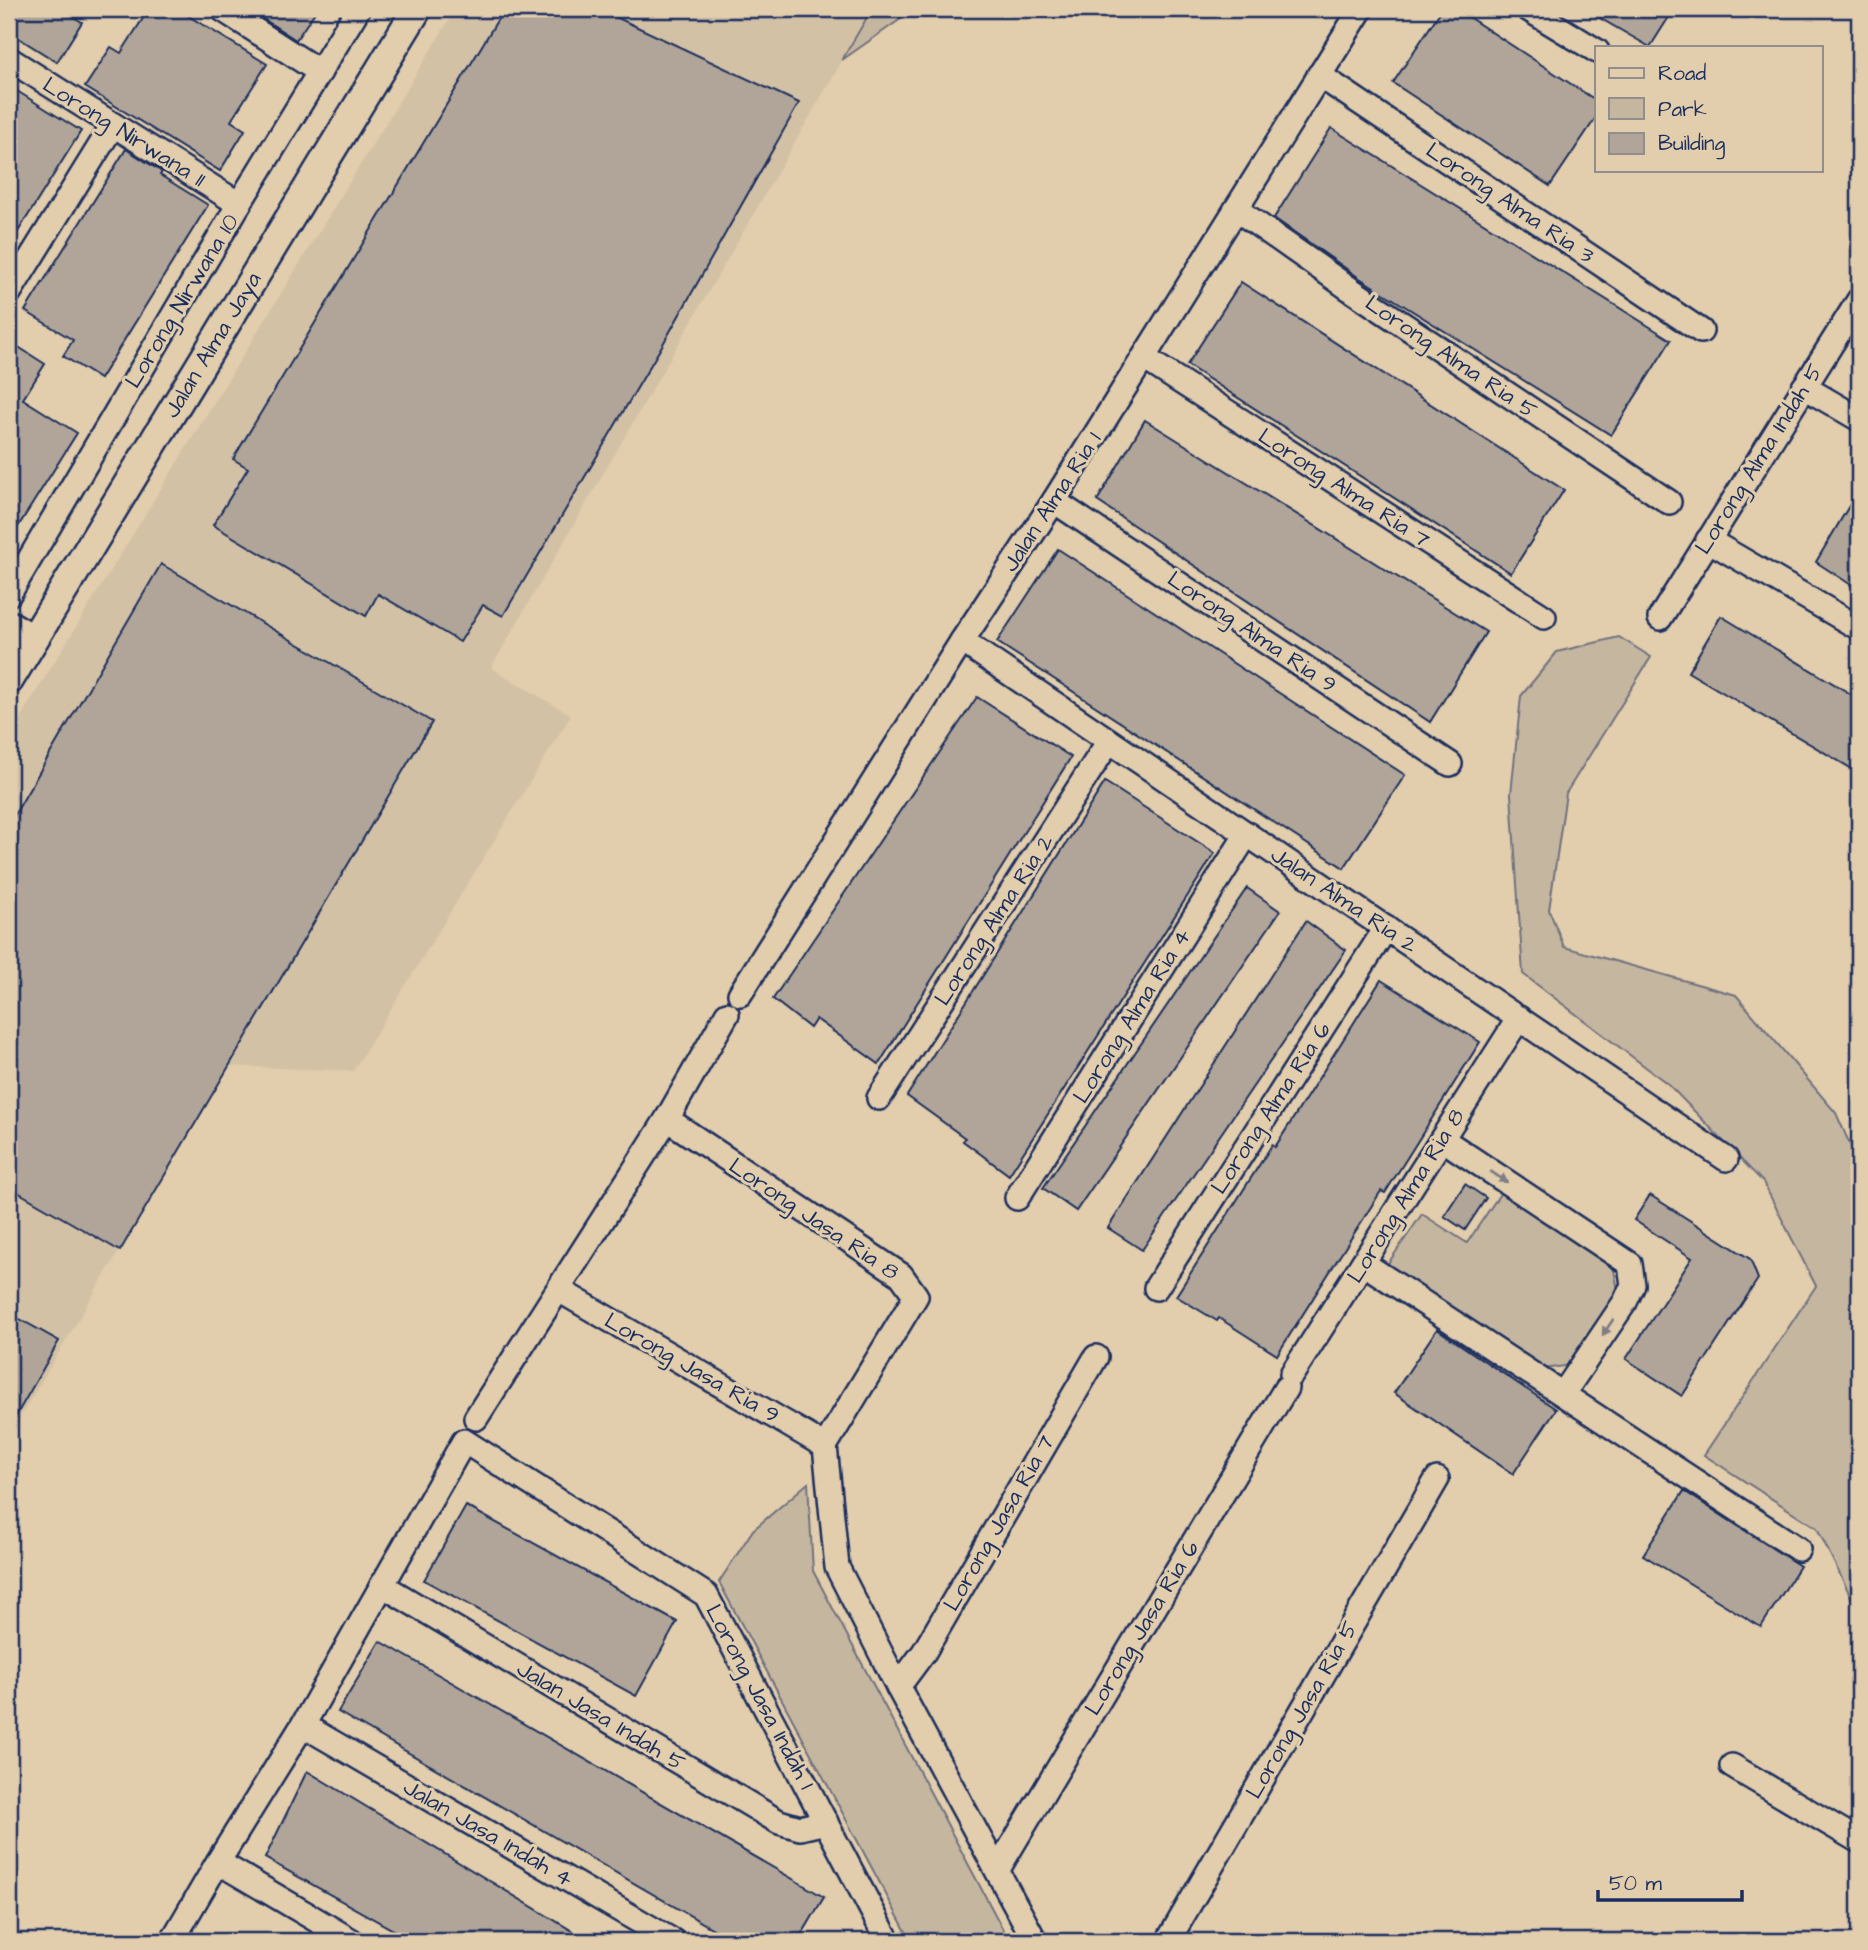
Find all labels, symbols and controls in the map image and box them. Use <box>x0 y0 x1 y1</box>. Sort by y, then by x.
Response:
legend <box>1595 46 1822 172</box>
text: Road <box>1658 59 1706 88</box>
street label: Lorong Nirwana 11 <box>36 69 211 196</box>
text: Park <box>1658 95 1707 124</box>
text: Building <box>1658 129 1726 160</box>
street label: Lorong Alma Ria 3 <box>1419 135 1601 272</box>
street label: Lorong Nirwana 10 <box>117 208 248 395</box>
street label: Jalan Alma Jaya <box>156 266 269 424</box>
street label: Lorong Alma Ria 5 <box>1358 287 1543 427</box>
street label: Lorong Alma Indah 5 <box>1687 357 1832 561</box>
street label: Lorong Alma Ria 7 <box>1251 420 1436 556</box>
street label: Jalan Alma Ria 1 <box>995 426 1109 578</box>
street label: Lorong Alma Ria 9 <box>1160 563 1343 701</box>
street label: Lorong Alma Ria 2 <box>927 828 1062 1012</box>
street label: Jalan Alma Ria 2 <box>1264 839 1424 961</box>
street label: Lorong Alma Ria 4 <box>1065 922 1200 1110</box>
street label: Lorong Alma Ria 6 <box>1203 1016 1340 1201</box>
street label: Lorong Alma Ria 8 <box>1339 1103 1473 1290</box>
street label: Lorong Jasa Ria 8 <box>722 1150 906 1289</box>
one-way arrow <box>1489 1170 1509 1183</box>
street label: Lorong Jasa Ria 9 <box>598 1305 785 1432</box>
one-way arrow <box>1601 1318 1615 1336</box>
street label: Lorong Jasa Ria 7 <box>936 1429 1063 1617</box>
street label: Lorong Jasa Ria 6 <box>1077 1535 1208 1722</box>
street label: Lorong Jasa Indah 1 <box>697 1599 822 1796</box>
street label: Lorong Jasa Ria 5 <box>1238 1615 1367 1805</box>
street label: Jalan Jasa Indah 5 <box>511 1653 691 1779</box>
street label: Jalan Jasa Indah 4 <box>397 1771 579 1895</box>
scale bar <box>1598 1859 1742 1903</box>
text: 50 m <box>1609 1869 1663 1898</box>

